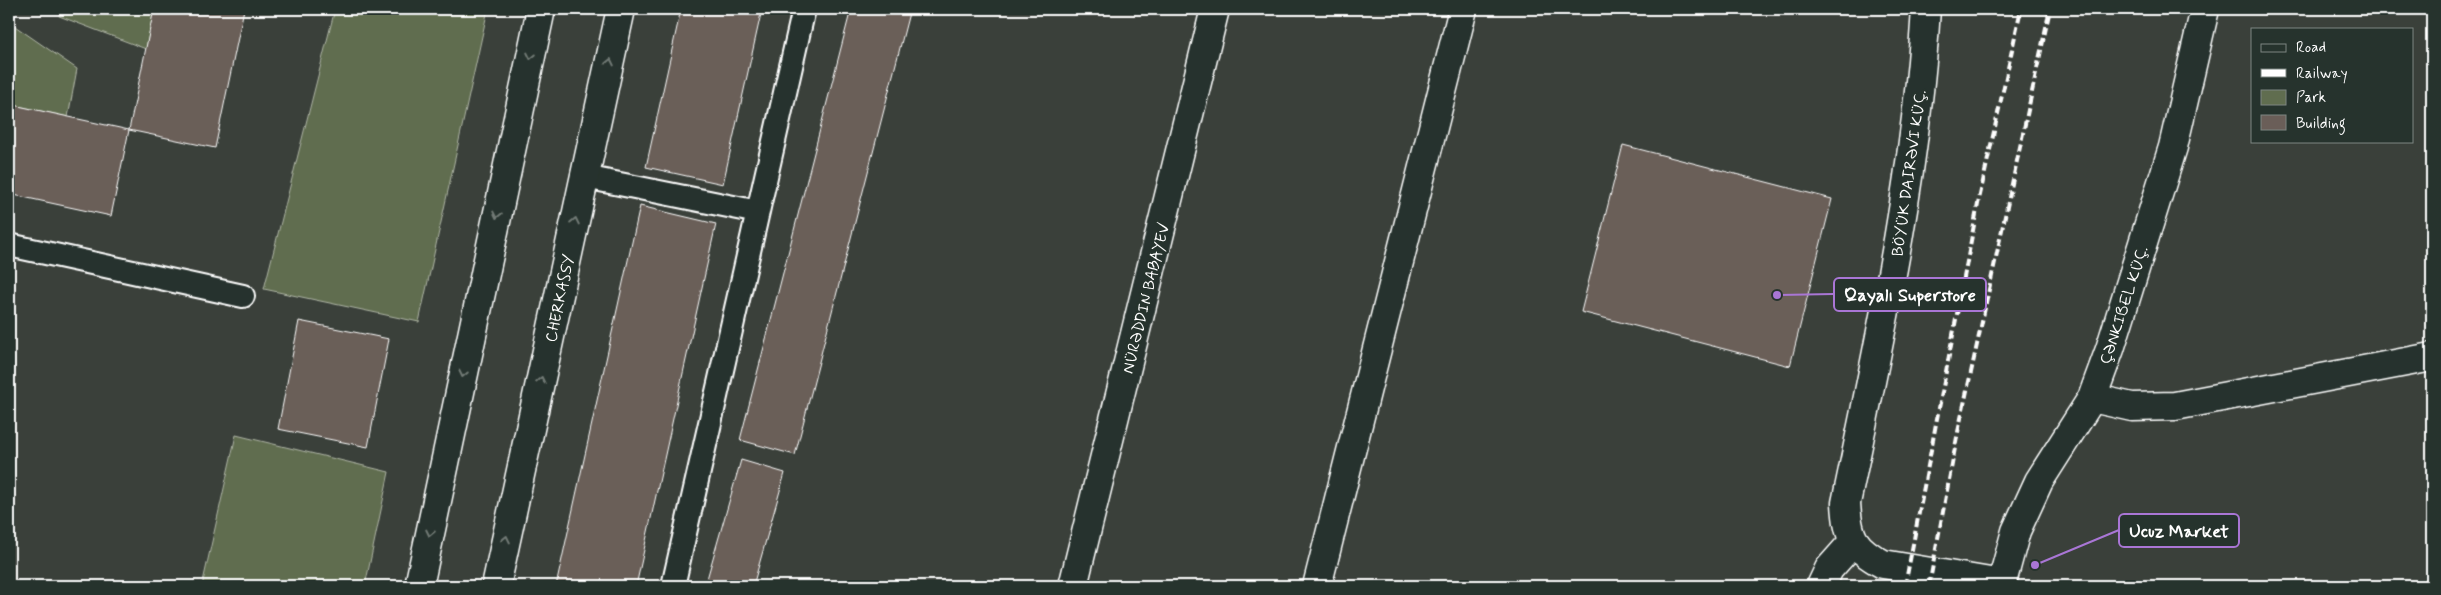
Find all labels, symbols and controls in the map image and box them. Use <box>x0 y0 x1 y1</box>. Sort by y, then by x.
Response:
legend <box>2251 28 2414 142</box>
text: Road <box>2296 38 2326 58</box>
one-way arrow <box>526 52 536 61</box>
one-way arrow <box>604 58 615 67</box>
text: Railway <box>2296 64 2348 84</box>
text: Park <box>2296 88 2326 108</box>
street label: BÖYÜK DAIRƏVI KÜÇ. <box>1887 89 1932 258</box>
text: Building <box>2296 114 2346 135</box>
one-way arrow <box>492 211 503 220</box>
one-way arrow <box>569 217 580 226</box>
street label: NÜRƏDDIN BABAYEV <box>1118 221 1175 376</box>
street label: ÇƏNKIBEL KÜÇ. <box>2095 244 2153 367</box>
street label: CHERKASSY <box>541 252 580 344</box>
callout: Qayalı Superstore <box>1834 278 1986 311</box>
text: Qayalı Superstore <box>1844 284 1976 308</box>
one-way arrow <box>459 370 469 379</box>
one-way arrow <box>535 375 545 384</box>
callout: Ucuz Market <box>2119 514 2239 547</box>
text: Ucuz Market <box>2129 520 2229 544</box>
one-way arrow <box>425 529 436 538</box>
one-way arrow <box>500 534 511 543</box>

